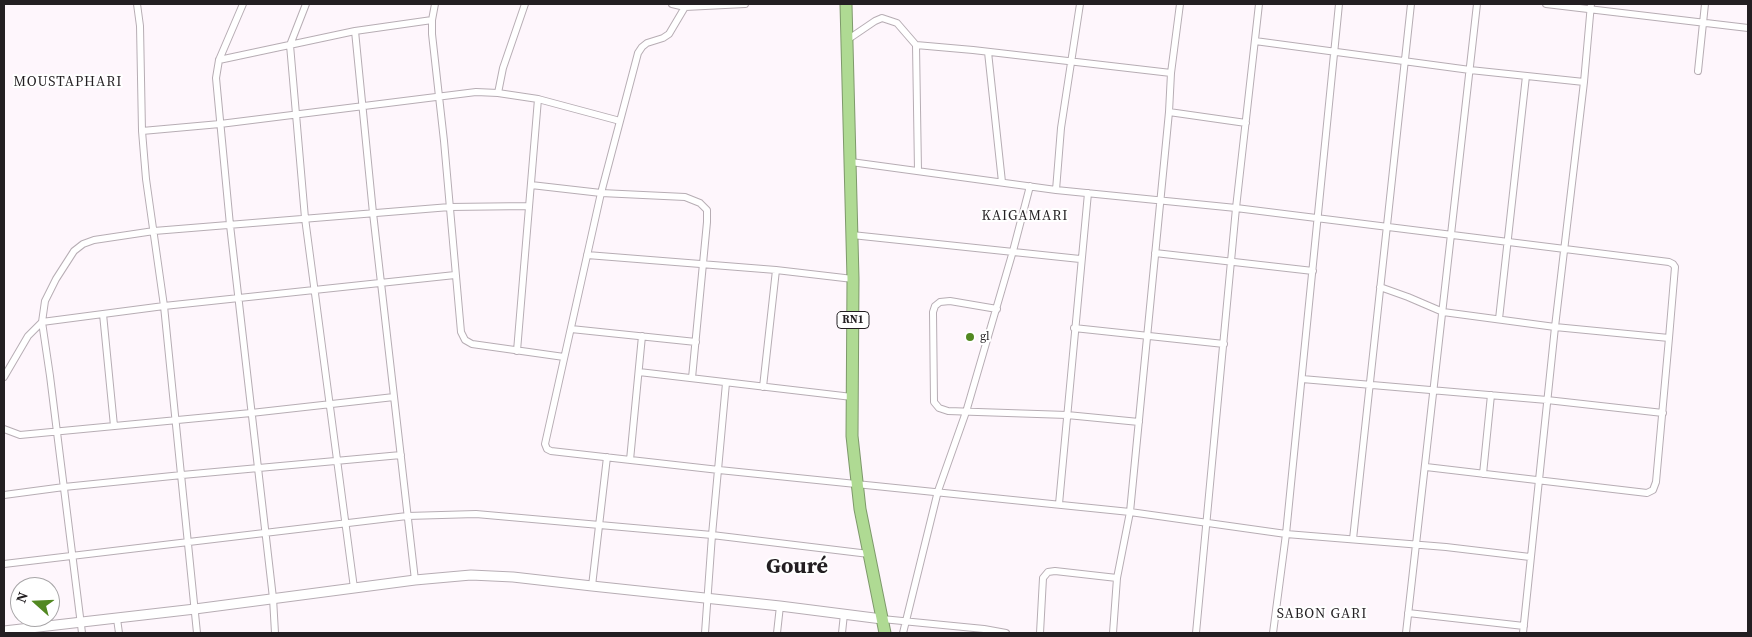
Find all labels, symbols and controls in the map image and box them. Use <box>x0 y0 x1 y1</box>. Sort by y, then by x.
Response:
district label: MOUSTAPHARI <box>12 74 124 90</box>
district label: KAIGAMARI <box>980 208 1070 224</box>
road number: RN1 <box>837 312 869 328</box>
place label: gl <box>980 330 990 344</box>
marker: gl <box>964 331 976 343</box>
district label: Gouré <box>766 554 828 580</box>
north arrow <box>10 577 60 627</box>
text: N <box>11 589 33 605</box>
district label: SABON GARI <box>1275 606 1369 622</box>

